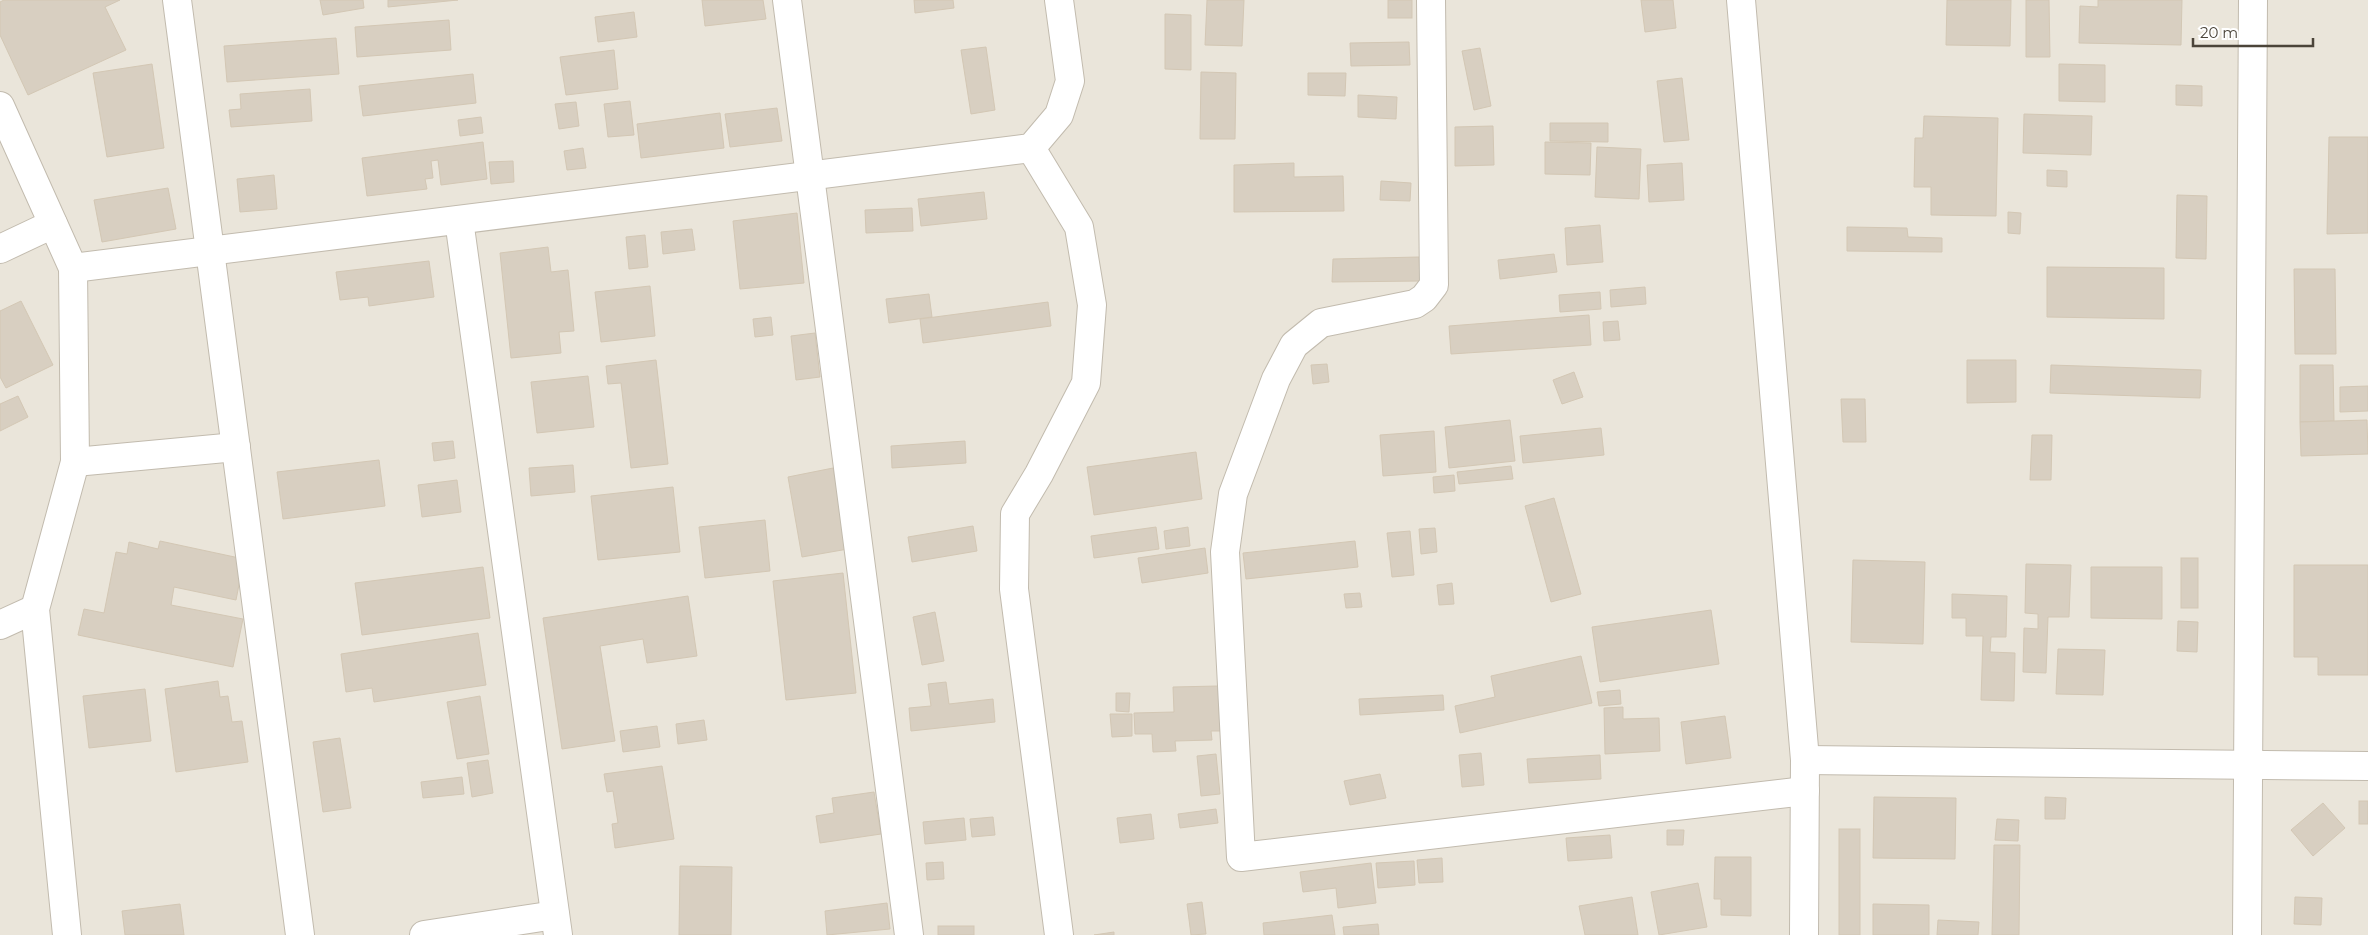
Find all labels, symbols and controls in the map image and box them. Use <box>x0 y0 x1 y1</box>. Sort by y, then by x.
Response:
scale bar <box>2193 15 2313 47</box>
text: 20 m <box>2200 23 2238 42</box>

